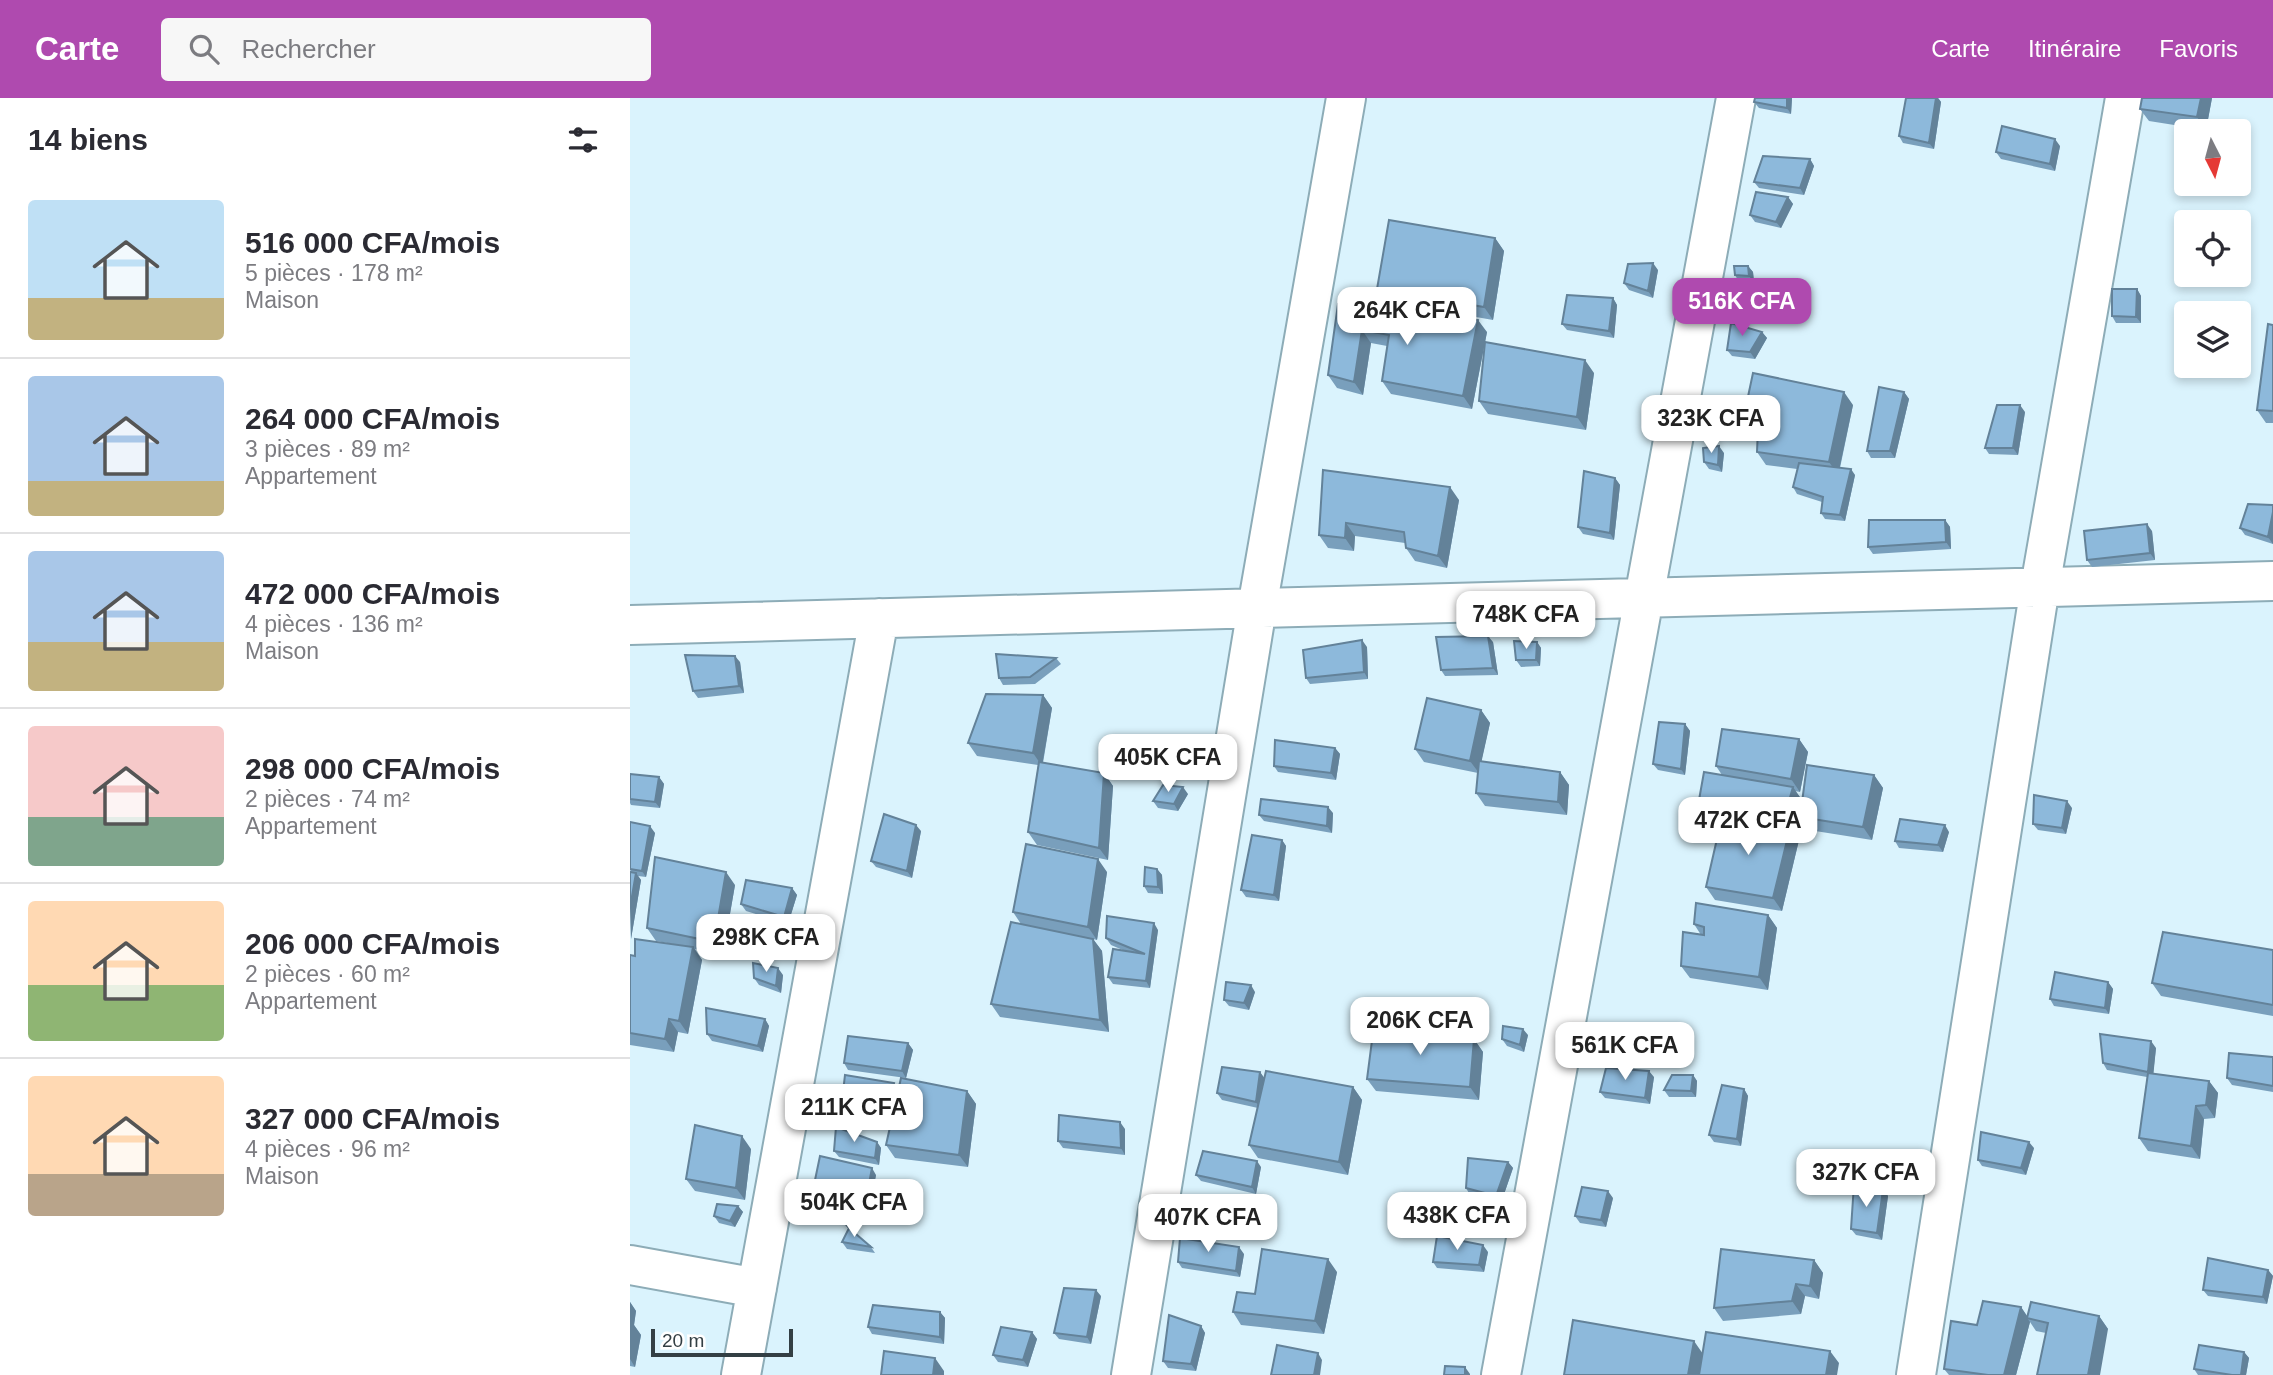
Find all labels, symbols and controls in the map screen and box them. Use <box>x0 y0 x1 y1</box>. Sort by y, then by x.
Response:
search box <box>161 18 651 81</box>
text: Carte <box>35 30 119 67</box>
icon: search <box>185 30 223 68</box>
text: Rechercher <box>241 34 376 64</box>
text: Carte <box>1931 35 1990 62</box>
text: Itinéraire <box>2028 35 2121 62</box>
text: Favoris <box>2159 35 2238 62</box>
north arrow <box>2174 119 2250 196</box>
map controls <box>2174 119 2251 378</box>
icon: filters <box>564 121 602 159</box>
text: 14 biens <box>28 123 148 156</box>
button: locate <box>2174 210 2251 287</box>
text: 516 000 CFA/mois <box>245 226 500 259</box>
icon: home <box>84 228 168 312</box>
text: 5 pièces · 178 m² <box>245 260 423 286</box>
pin: 516K CFA <box>1670 278 1814 338</box>
text: Maison <box>245 287 319 313</box>
pin: 264K CFA <box>1335 288 1479 347</box>
text: 516K CFA <box>1688 288 1796 314</box>
text: 264K CFA <box>1353 297 1461 323</box>
button: layers <box>2174 301 2251 378</box>
pin: 323K CFA <box>1639 396 1783 455</box>
text: 264 000 CFA/mois <box>245 402 500 435</box>
icon: home <box>84 404 168 488</box>
text: 323K CFA <box>1657 405 1765 431</box>
text: 3 pièces · 89 m² <box>245 436 410 462</box>
text: Appartement <box>245 463 377 489</box>
text: 472 000 CFA/mois <box>245 577 500 610</box>
icon: home <box>84 579 168 663</box>
pin: 748K CFA <box>1454 592 1598 651</box>
text: 748K CFA <box>1472 601 1580 627</box>
text: 4 pièces · 136 m² <box>245 611 423 637</box>
text: Maison <box>245 638 319 664</box>
pin: 405K CFA <box>1096 734 1240 794</box>
text: 405K CFA <box>1114 744 1222 770</box>
text: 298 000 CFA/mois <box>245 752 500 785</box>
icon: home <box>84 754 168 838</box>
text: 2 pièces · 74 m² <box>245 786 410 812</box>
pin: 472K CFA <box>1676 798 1820 857</box>
text: 472K CFA <box>1694 807 1802 833</box>
text: Appartement <box>245 813 377 839</box>
pin: 298K CFA <box>694 914 838 974</box>
text: 298K CFA <box>712 924 820 950</box>
text: 206 000 CFA/mois <box>245 927 500 960</box>
icon: home <box>84 929 168 1013</box>
text: 2 pièces · 60 m² <box>245 961 410 987</box>
text: Appartement <box>245 988 377 1014</box>
pin: 206K CFA <box>1348 998 1492 1057</box>
text: 206K CFA <box>1366 1007 1474 1033</box>
pin: 561K CFA <box>1553 1023 1697 1082</box>
text: 561K CFA <box>1571 1032 1679 1058</box>
pin: 211K CFA <box>782 1084 926 1144</box>
text: 211K CFA <box>801 1094 907 1120</box>
text: 327 000 CFA/mois <box>245 1102 500 1135</box>
icon: home <box>84 1104 168 1188</box>
text: 4 pièces · 96 m² <box>245 1136 410 1162</box>
pin: 327K CFA <box>1794 1150 1938 1209</box>
text: 327K CFA <box>1812 1159 1920 1185</box>
text: Maison <box>245 1163 319 1189</box>
pin: 504K CFA <box>782 1180 926 1239</box>
text: 504K CFA <box>800 1189 908 1215</box>
pin: 438K CFA <box>1385 1192 1529 1252</box>
pin: 407K CFA <box>1136 1194 1280 1254</box>
text: 438K CFA <box>1403 1202 1511 1228</box>
text: 407K CFA <box>1154 1204 1262 1230</box>
scale bar <box>651 1326 793 1358</box>
text: 20 m <box>662 1330 704 1351</box>

